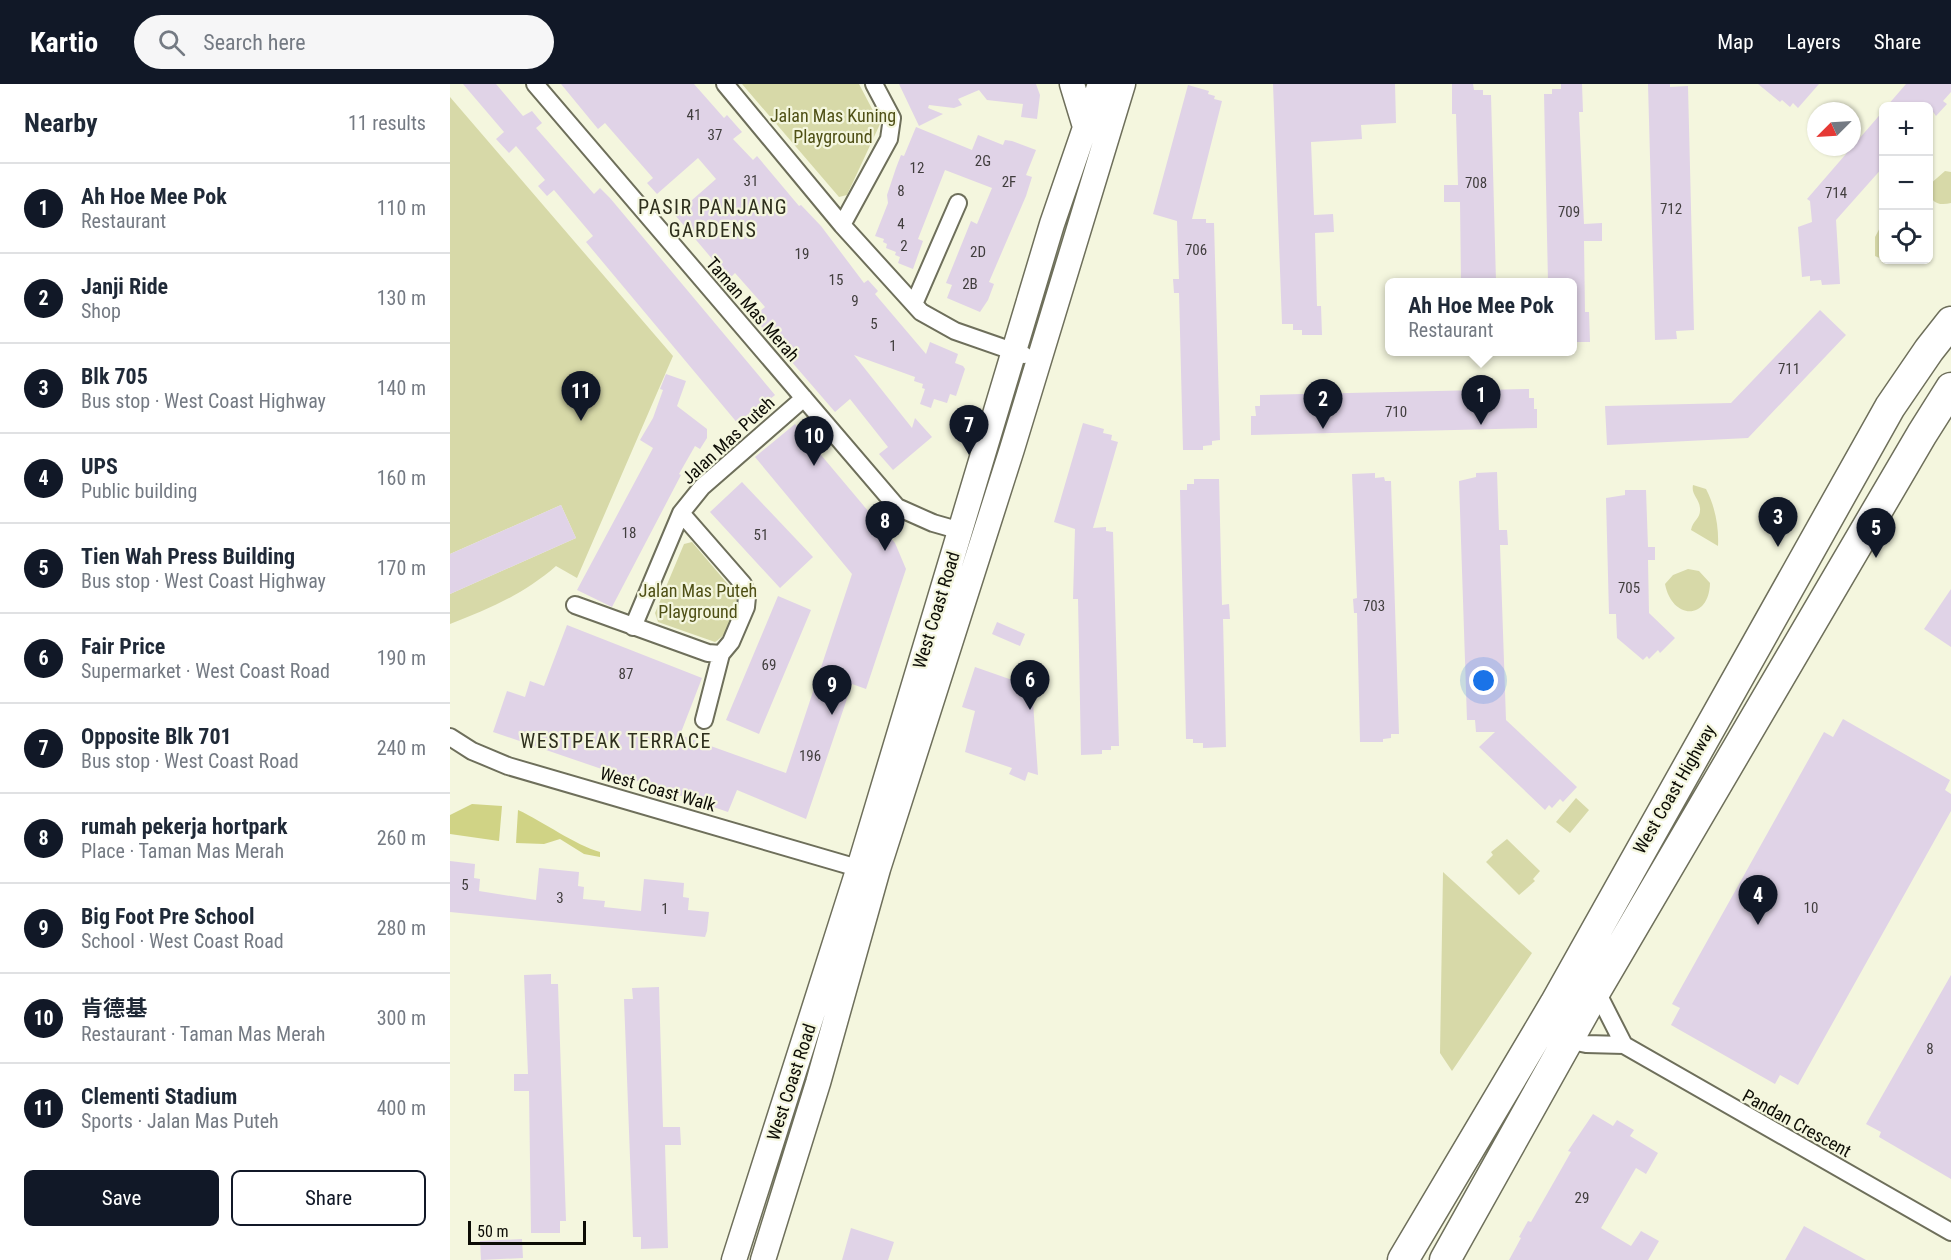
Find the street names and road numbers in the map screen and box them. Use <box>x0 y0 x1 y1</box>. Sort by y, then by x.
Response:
street label: Taman Mas Merah <box>702 253 804 365</box>
street label: Jalan Mas Puteh <box>677 392 779 488</box>
street label: West Coast Road <box>908 549 964 671</box>
street label: West Coast Highway <box>1629 720 1720 857</box>
street label: West Coast Walk <box>598 762 718 816</box>
street label: West Coast Road <box>762 1021 820 1143</box>
street label: Pandan Crescent <box>1739 1085 1855 1161</box>

